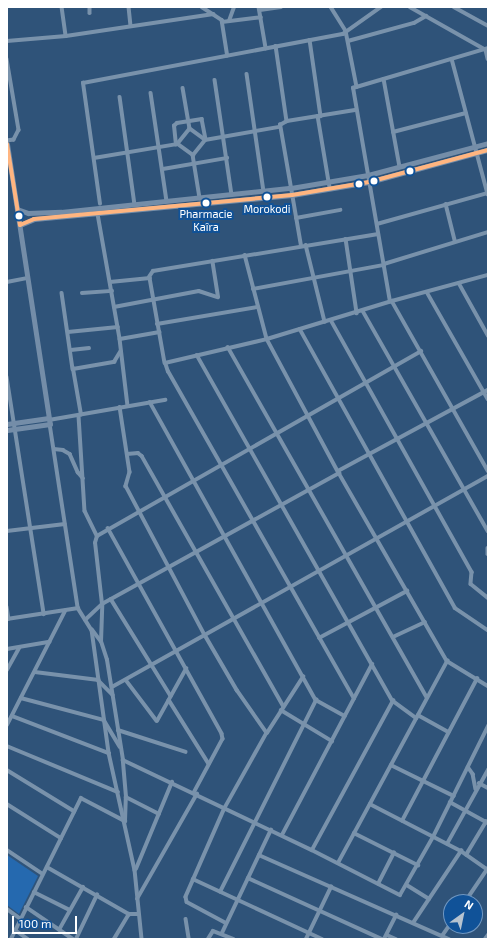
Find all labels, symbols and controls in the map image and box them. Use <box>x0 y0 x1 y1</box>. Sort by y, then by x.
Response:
unlabelled marker <box>405 166 415 176</box>
unlabelled marker <box>369 176 379 186</box>
unlabelled marker <box>354 179 364 189</box>
marker: Morokodi <box>262 192 272 202</box>
marker: Pharmacie Kaîra <box>201 198 211 208</box>
place label: Morokodi <box>243 202 291 216</box>
place label: Pharmacie Kaîra <box>179 208 233 234</box>
unlabelled marker <box>14 211 24 221</box>
north arrow <box>443 894 483 934</box>
text: N <box>462 897 476 912</box>
scale bar <box>14 908 79 934</box>
text: 100 m <box>19 916 51 930</box>

